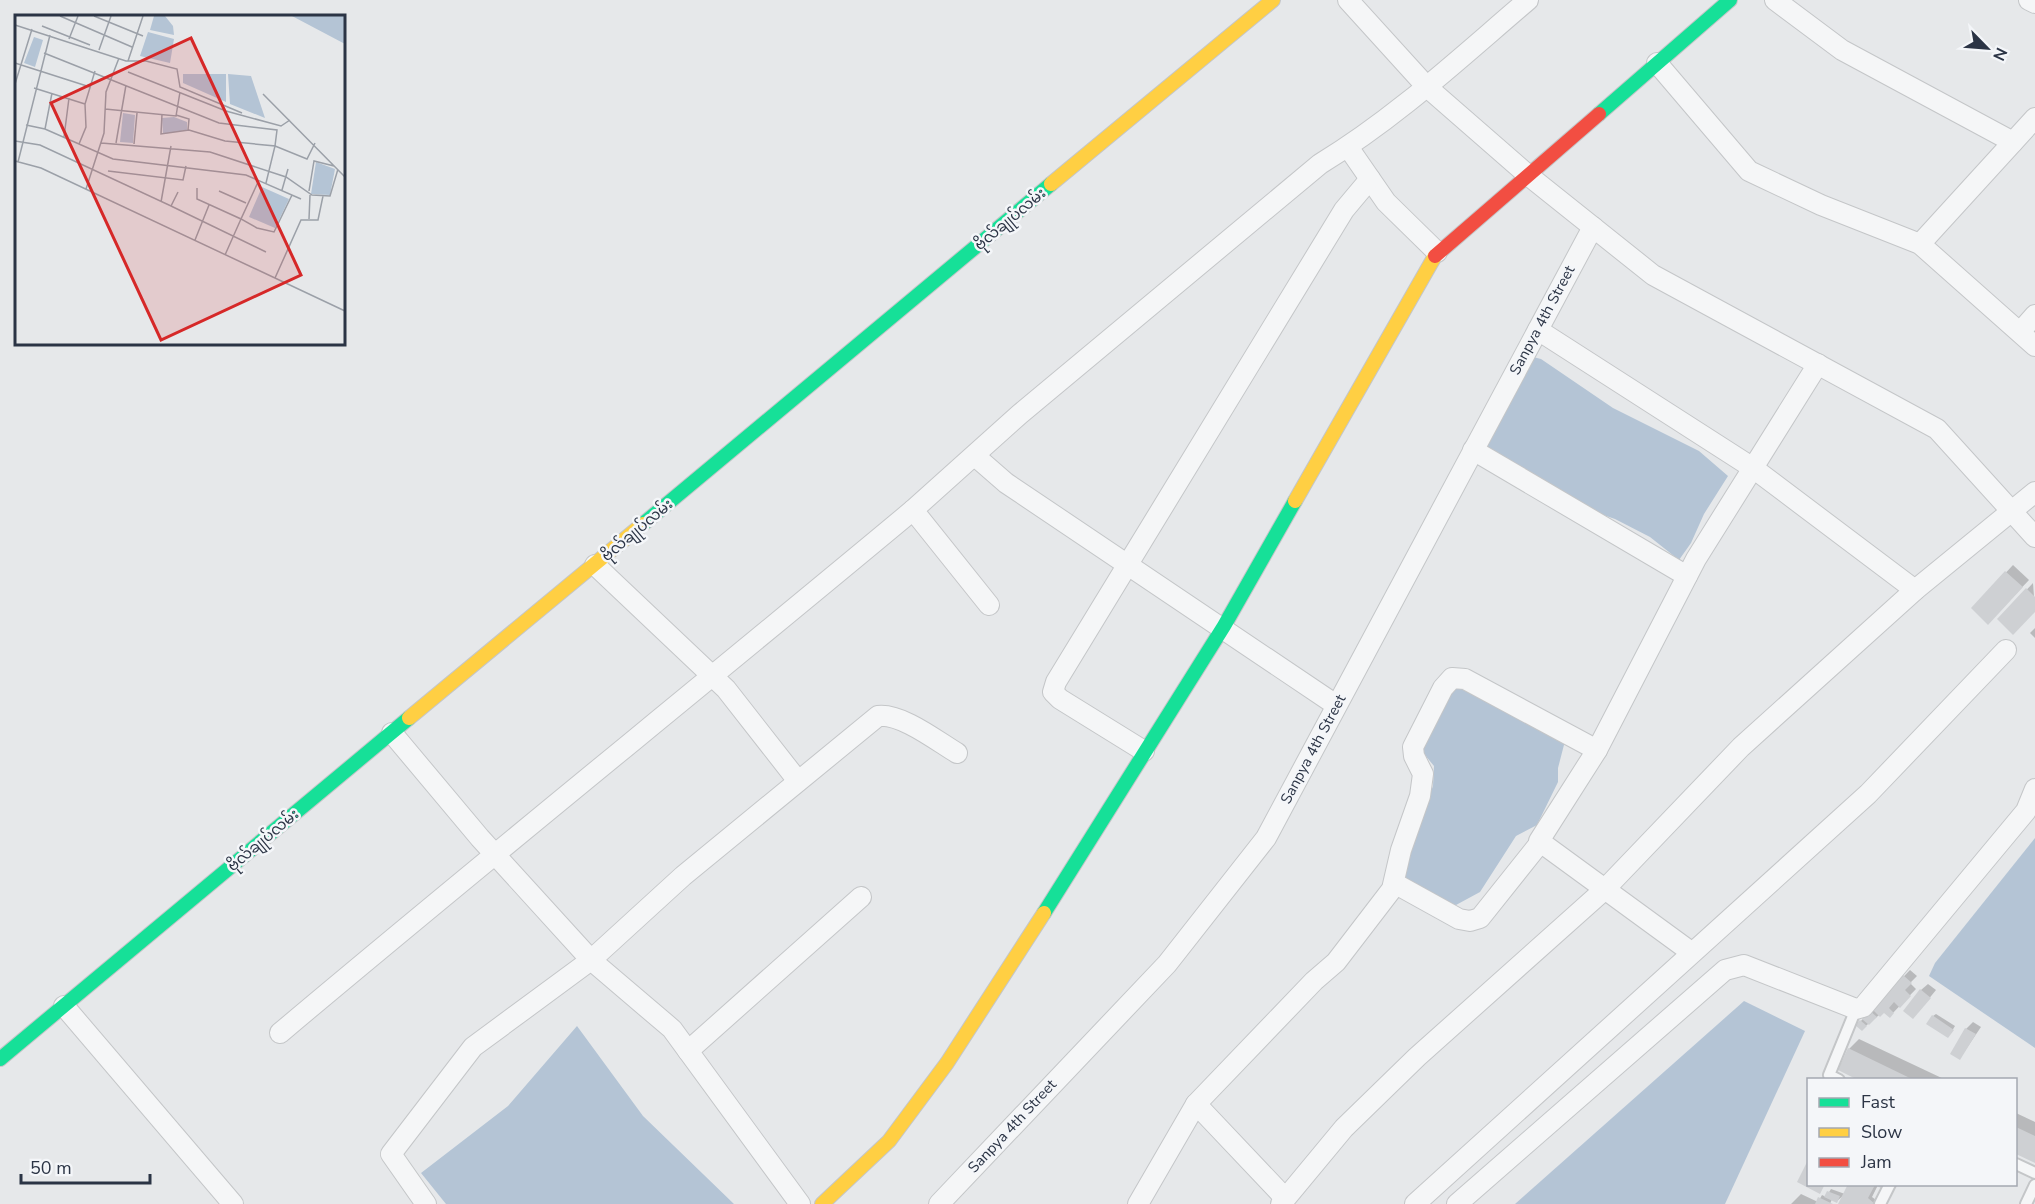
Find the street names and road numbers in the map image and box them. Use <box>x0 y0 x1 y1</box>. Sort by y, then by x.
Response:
street label: ဗိုလ်ချုပ်လမ်း <box>970 183 1051 256</box>
street label: Sanpya 4th Street <box>1505 261 1580 378</box>
street label: ဗိုလ်ချုပ်လမ်း <box>597 494 678 567</box>
street label: Sanpya 4th Street <box>1276 690 1351 807</box>
street label: ဗိုလ်ချုပ်လမ်း <box>223 804 304 877</box>
street label: Sanpya 4th Street <box>963 1074 1061 1177</box>

